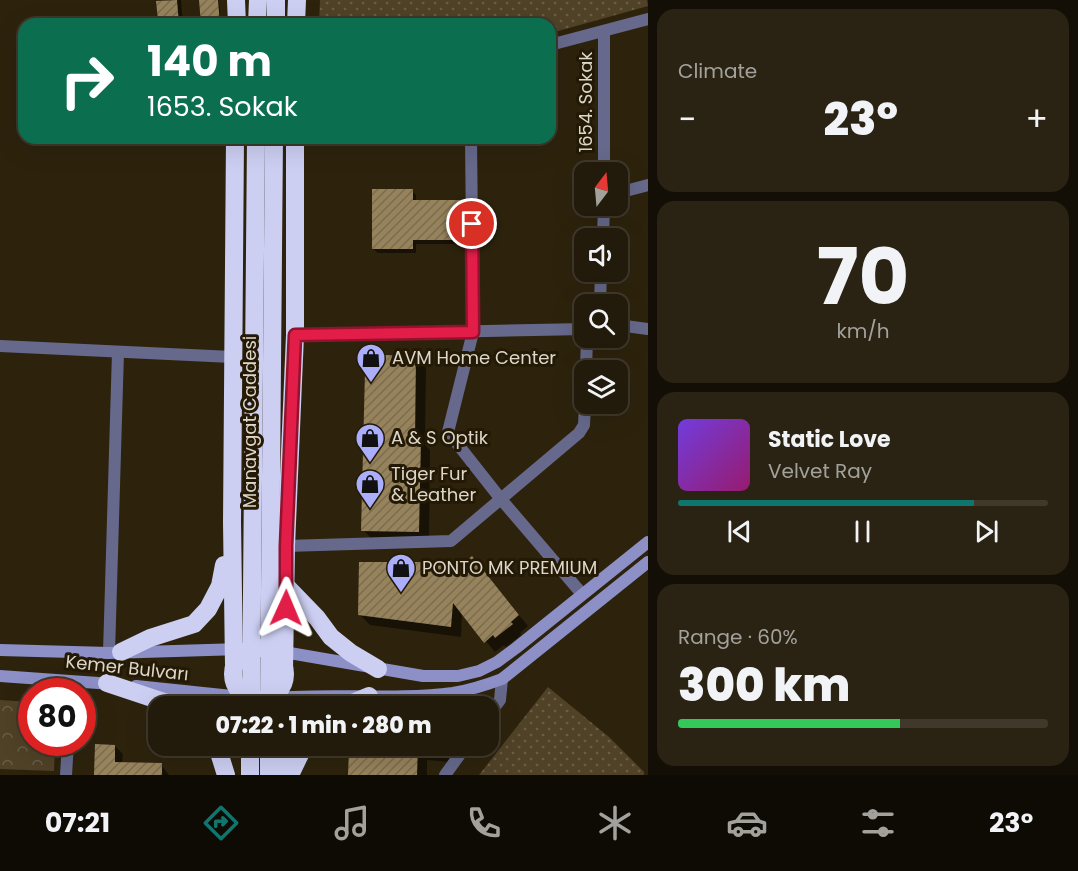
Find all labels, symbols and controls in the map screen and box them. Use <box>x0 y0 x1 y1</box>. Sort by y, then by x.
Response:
text: 140 m <box>147 32 272 91</box>
icon: right <box>48 42 126 120</box>
street label: 1654. Sokak <box>573 51 598 153</box>
text: Climate <box>678 57 757 85</box>
text: 1653. Sokak <box>147 88 298 125</box>
text: 23° <box>823 88 898 151</box>
text: − <box>678 96 696 143</box>
text: + <box>1025 96 1048 143</box>
north arrow <box>574 162 628 216</box>
map controls <box>574 162 628 414</box>
pin <box>446 198 497 249</box>
icon: arrive <box>455 207 488 240</box>
text: 70 <box>817 222 909 331</box>
button: sound <box>574 228 628 282</box>
button: search <box>574 294 628 348</box>
text: km/h <box>836 317 890 345</box>
street label: Manavgat Caddesi <box>237 336 262 508</box>
shop icon: AVM Home Center <box>355 342 387 384</box>
place label: AVM Home Center <box>392 345 556 370</box>
button: layers <box>574 360 628 414</box>
shop icon: A & S Optik <box>354 422 386 464</box>
text: Static Love <box>768 424 891 455</box>
place label: A & S Optik <box>391 425 489 450</box>
text: Velvet Ray <box>768 457 872 485</box>
place label: Tiger Fur & Leather <box>391 461 476 507</box>
shop icon: Tiger Fur & Leather <box>354 468 386 510</box>
icon: previous <box>723 515 756 548</box>
icon: pause <box>846 515 879 548</box>
icon: next <box>970 515 1003 548</box>
shop icon: PONTO MK PREMIUM <box>385 552 417 594</box>
place label: PONTO MK PREMIUM <box>422 555 597 580</box>
position arrow <box>254 576 318 640</box>
text: Range · 60% <box>678 623 798 651</box>
street label: Kemer Bulvarı <box>64 649 190 686</box>
text: 300 km <box>678 654 850 717</box>
speed limit sign: 80 <box>18 678 96 756</box>
text: 07:22 · 1 min · 280 m <box>216 710 431 741</box>
icon: directions <box>200 802 242 844</box>
icon: music <box>331 802 373 844</box>
icon: phone <box>463 802 505 844</box>
icon: climate <box>594 802 636 844</box>
icon: car <box>726 802 768 844</box>
icon: filters <box>857 802 899 844</box>
text: 07:21 <box>45 804 110 841</box>
text: 23° <box>989 804 1033 841</box>

